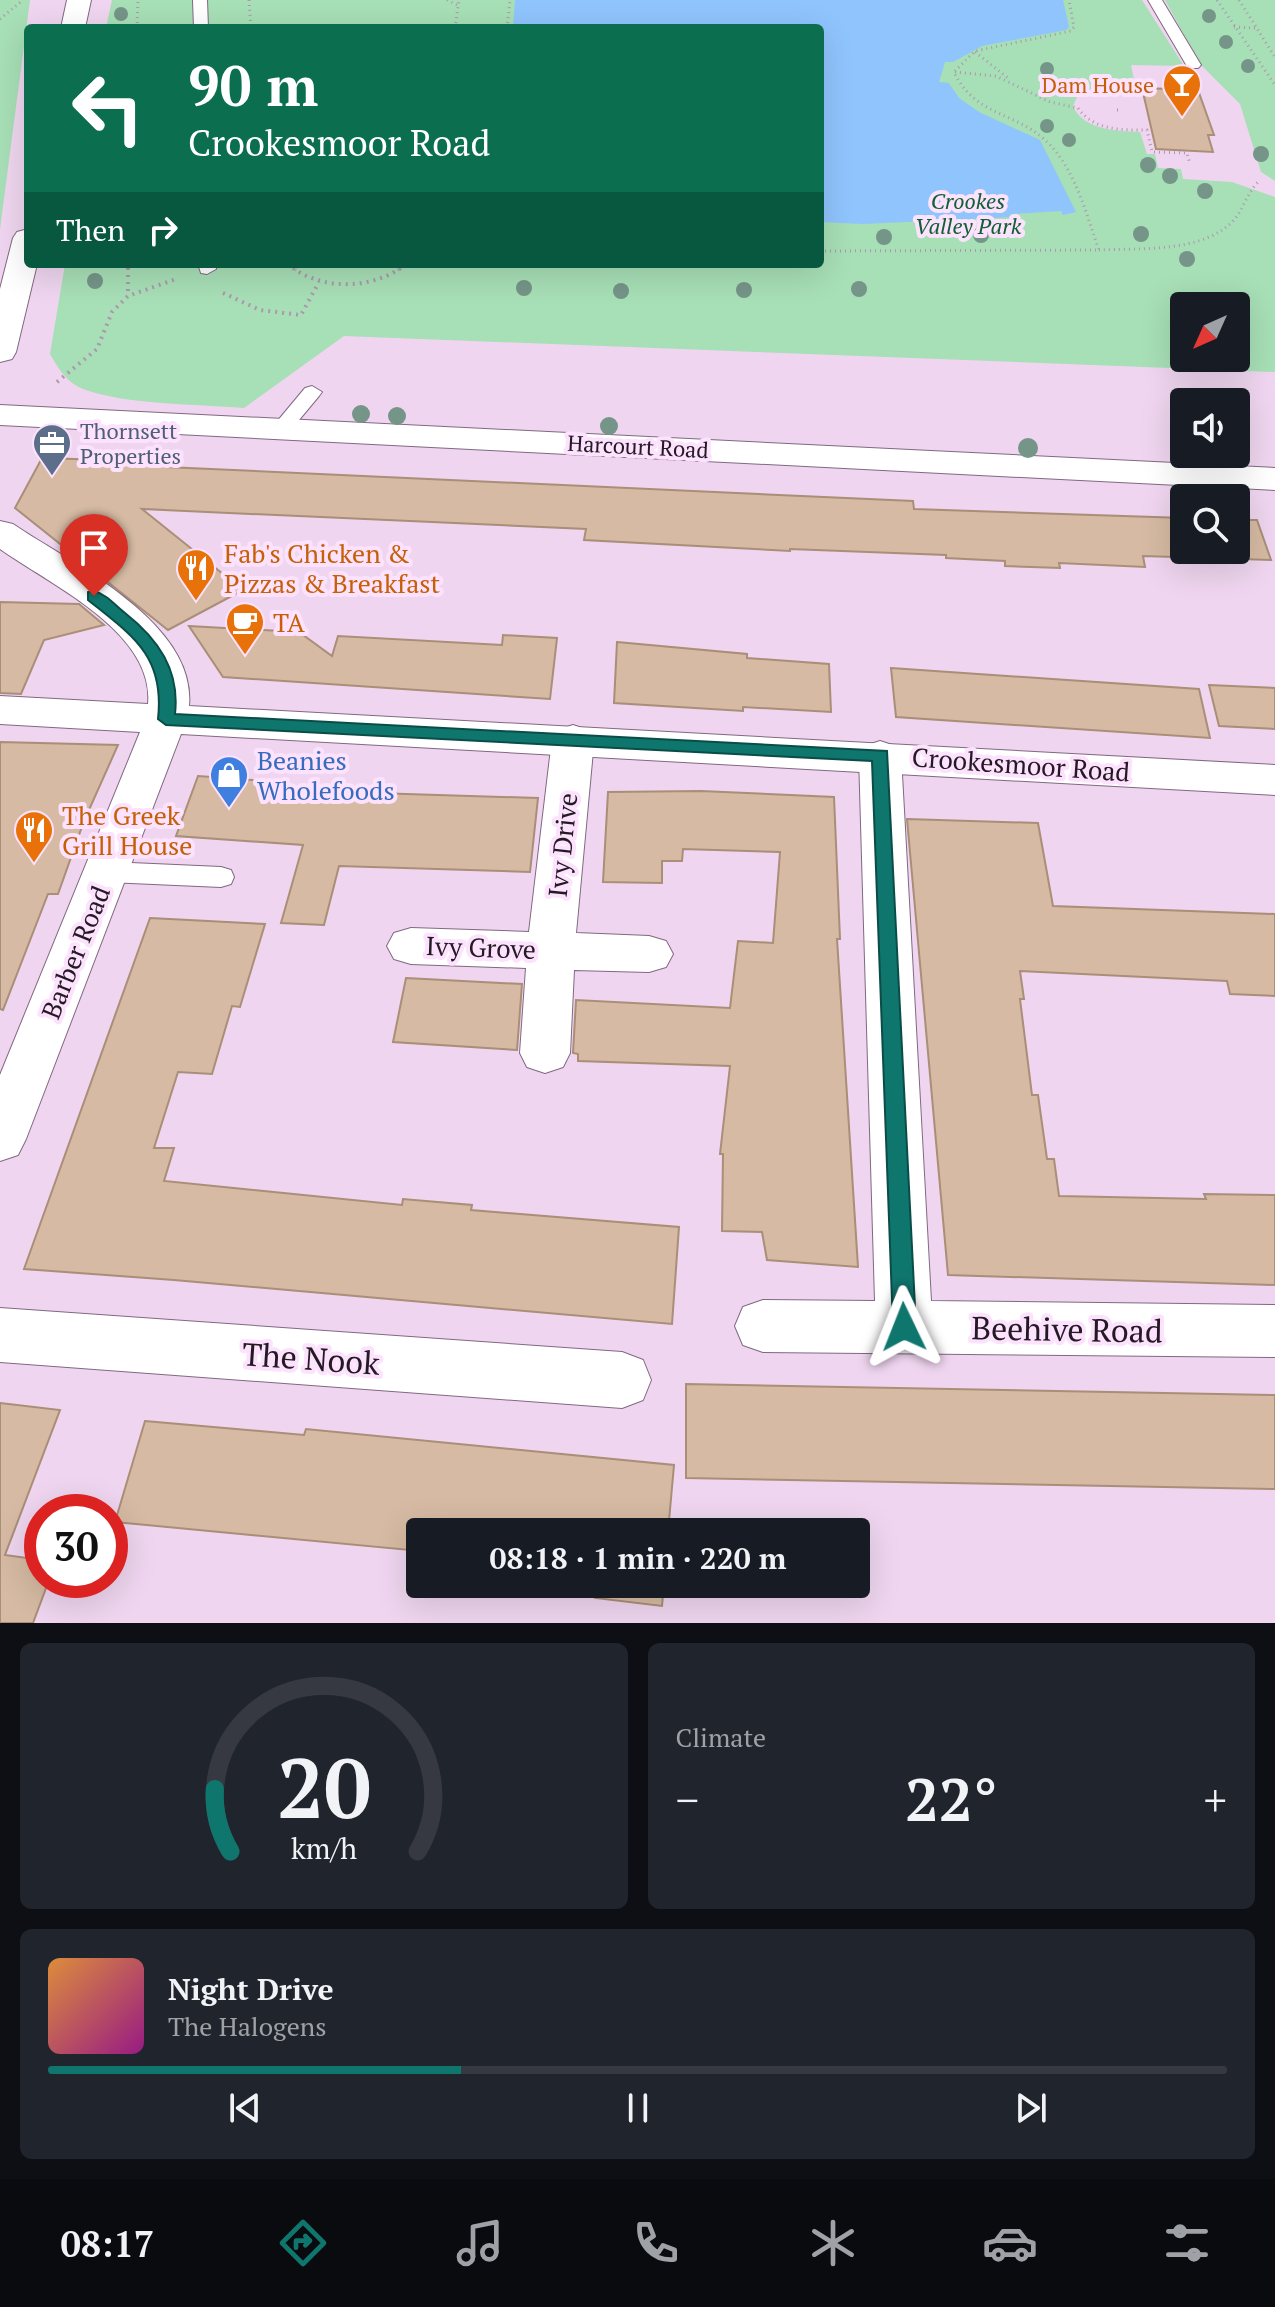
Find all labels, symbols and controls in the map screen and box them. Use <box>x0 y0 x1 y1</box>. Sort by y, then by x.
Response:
text: 90 m <box>188 48 318 122</box>
icon: left <box>56 56 160 160</box>
bar icon: Dam House <box>1161 63 1203 118</box>
place label: Dam House <box>1042 70 1154 99</box>
text: Crookesmoor Road <box>188 119 490 166</box>
park label: Crookes Valley Park <box>915 186 1022 240</box>
icon: right <box>141 208 185 252</box>
text: Then <box>56 210 125 250</box>
north arrow <box>1170 292 1250 372</box>
map controls <box>1170 292 1250 564</box>
button: sound <box>1170 388 1250 468</box>
place label: Thornsett Properties <box>80 416 181 470</box>
office icon: Thornsett Properties <box>31 422 73 477</box>
street label: Harcourt Road <box>567 428 709 464</box>
button: search <box>1170 484 1250 564</box>
pin <box>60 514 128 596</box>
icon: arrive <box>72 526 116 570</box>
place label: Fab's Chicken & Pizzas & Breakfast <box>224 536 441 600</box>
restaurant icon: Fab's Chicken & Pizzas & Breakfast <box>175 547 217 602</box>
cafe icon: TA <box>224 601 266 656</box>
place label: TA <box>273 605 305 639</box>
street label: Crookesmoor Road <box>911 739 1131 789</box>
place label: Beanies Wholefoods <box>257 743 395 807</box>
shop icon: Beanies Wholefoods <box>208 754 250 809</box>
street label: Ivy Drive <box>540 791 584 899</box>
place label: The Greek Grill House <box>62 798 192 862</box>
restaurant icon: The Greek Grill House <box>13 809 55 864</box>
street label: Barber Road <box>33 880 117 1024</box>
street label: Ivy Grove <box>425 928 537 966</box>
position arrow <box>862 1285 946 1369</box>
street label: Beehive Road <box>971 1306 1163 1352</box>
street label: The Nook <box>241 1332 382 1384</box>
speed limit sign: 30 <box>24 1494 128 1598</box>
text: 08:18 · 1 min · 220 m <box>490 1538 786 1578</box>
text: Climate <box>676 1720 766 1754</box>
text: 20 <box>277 1732 371 1842</box>
text: 22° <box>905 1759 998 1838</box>
text: − <box>676 1770 699 1829</box>
text: + <box>1204 1770 1227 1829</box>
text: km/h <box>291 1829 357 1867</box>
text: Night Drive <box>168 1969 334 2009</box>
text: The Halogens <box>168 2009 326 2043</box>
icon: previous <box>223 2086 267 2130</box>
icon: pause <box>616 2086 660 2130</box>
icon: next <box>1009 2086 1053 2130</box>
icon: directions <box>275 2215 331 2271</box>
icon: music <box>452 2215 508 2271</box>
icon: phone <box>628 2215 684 2271</box>
icon: climate <box>805 2215 861 2271</box>
icon: car <box>982 2215 1038 2271</box>
icon: filters <box>1159 2215 1215 2271</box>
text: 08:17 <box>60 2220 154 2267</box>

